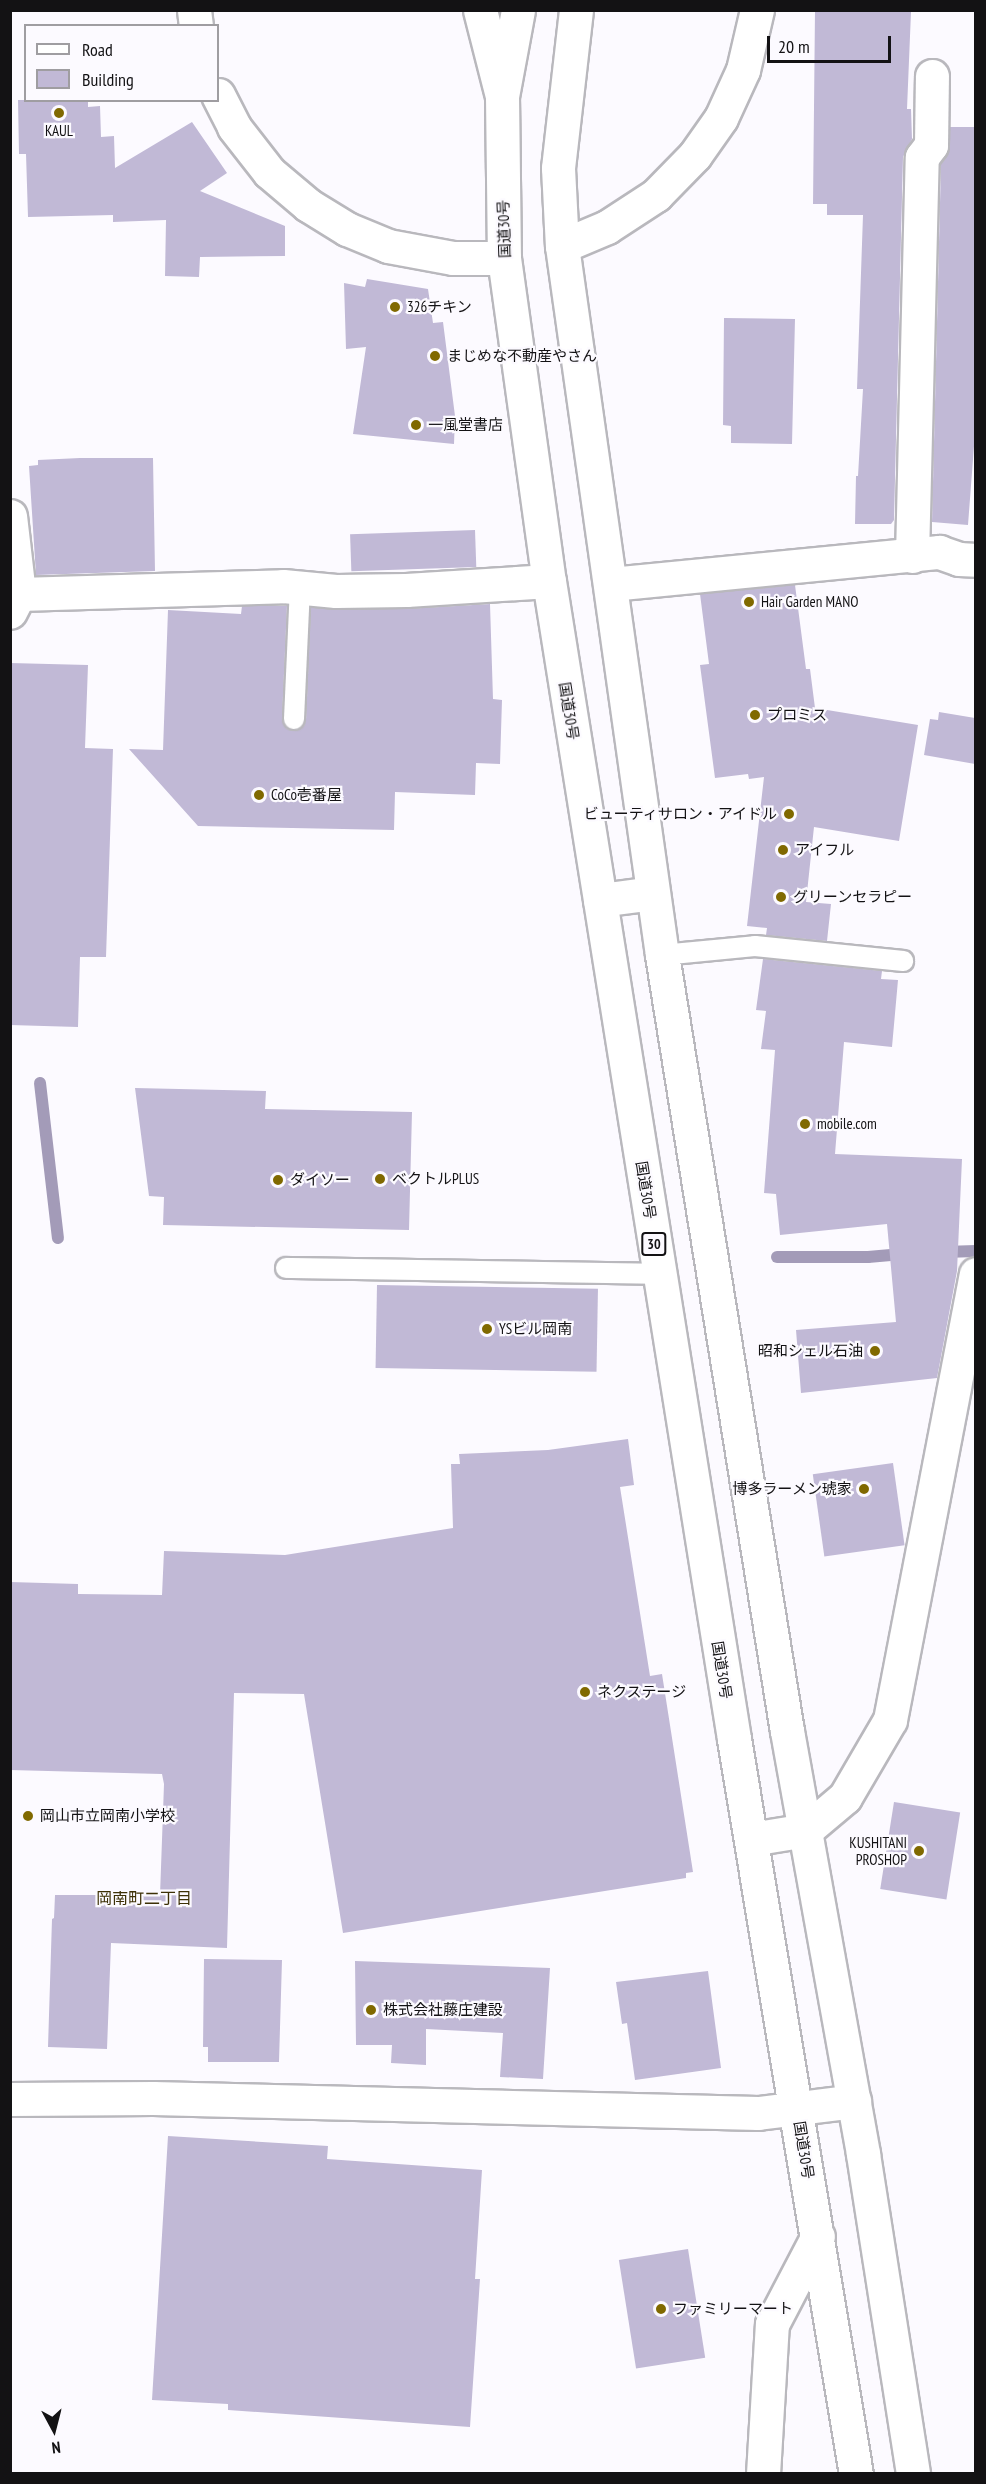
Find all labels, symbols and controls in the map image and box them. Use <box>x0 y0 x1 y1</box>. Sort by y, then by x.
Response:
legend <box>24 24 219 102</box>
scale bar <box>770 24 894 62</box>
text: 20 m <box>778 35 810 58</box>
text: Road <box>82 38 113 61</box>
text: Building <box>82 68 134 91</box>
marker: KAUL <box>52 106 66 120</box>
place label: KAUL <box>45 122 73 140</box>
street label: 国道30号 <box>494 199 514 259</box>
place label: 326チキン <box>407 298 472 316</box>
marker: 326チキン <box>388 300 402 314</box>
place label: まじめな不動産やさん <box>447 347 597 365</box>
marker: まじめな不動産やさん <box>428 349 442 363</box>
place label: 一風堂書店 <box>428 416 503 434</box>
marker: 一風堂書店 <box>409 418 423 432</box>
place label: Hair Garden MANO <box>761 593 858 611</box>
marker: Hair Garden MANO <box>742 595 756 609</box>
street label: 国道30号 <box>556 681 582 741</box>
place label: プロミス <box>767 706 827 724</box>
marker: プロミス <box>748 708 762 722</box>
place label: CoCo壱番屋 <box>271 786 342 804</box>
marker: CoCo壱番屋 <box>252 788 266 802</box>
place label: ビューティサロン・アイドル <box>582 805 777 823</box>
marker: ビューティサロン・アイドル <box>782 807 796 821</box>
place label: アイフル <box>795 841 855 859</box>
marker: アイフル <box>776 843 790 857</box>
place label: グリーンセラピー <box>793 888 913 906</box>
marker: グリーンセラピー <box>774 890 788 904</box>
place label: mobile.com <box>817 1115 877 1133</box>
marker: mobile.com <box>798 1117 812 1131</box>
street label: 国道30号 <box>633 1160 659 1220</box>
place label: ベクトルPLUS <box>392 1170 479 1188</box>
place label: ダイソー <box>290 1171 350 1189</box>
marker: ベクトルPLUS <box>373 1172 387 1186</box>
marker: ダイソー <box>271 1173 285 1187</box>
road number: 30 <box>640 1233 668 1255</box>
place label: YSビル岡南 <box>499 1320 572 1338</box>
marker: YSビル岡南 <box>480 1322 494 1336</box>
place label: 昭和シェル石油 <box>758 1342 863 1360</box>
marker: 昭和シェル石油 <box>868 1344 882 1358</box>
place label: 博多ラーメン琥家 <box>732 1480 852 1498</box>
marker: 博多ラーメン琥家 <box>857 1482 871 1496</box>
street label: 国道30号 <box>709 1640 735 1700</box>
place label: ネクステージ <box>597 1683 687 1701</box>
marker: ネクステージ <box>578 1685 592 1699</box>
place label: 岡山市立岡南小学校 <box>40 1807 175 1825</box>
marker: 岡山市立岡南小学校 <box>21 1809 35 1823</box>
place label: KUSHITANI PROSHOP <box>849 1833 907 1868</box>
marker: KUSHITANI PROSHOP <box>912 1844 926 1858</box>
district label: 岡南町二丁目 <box>96 1888 192 1908</box>
place label: 株式会社藤庄建設 <box>383 2001 503 2019</box>
marker: 株式会社藤庄建設 <box>364 2003 378 2017</box>
street label: 国道30号 <box>791 2120 817 2180</box>
place label: ファミリーマート <box>673 2300 793 2318</box>
marker: ファミリーマート <box>654 2302 668 2316</box>
north arrow <box>24 2400 84 2460</box>
text: N <box>51 2437 62 2458</box>

